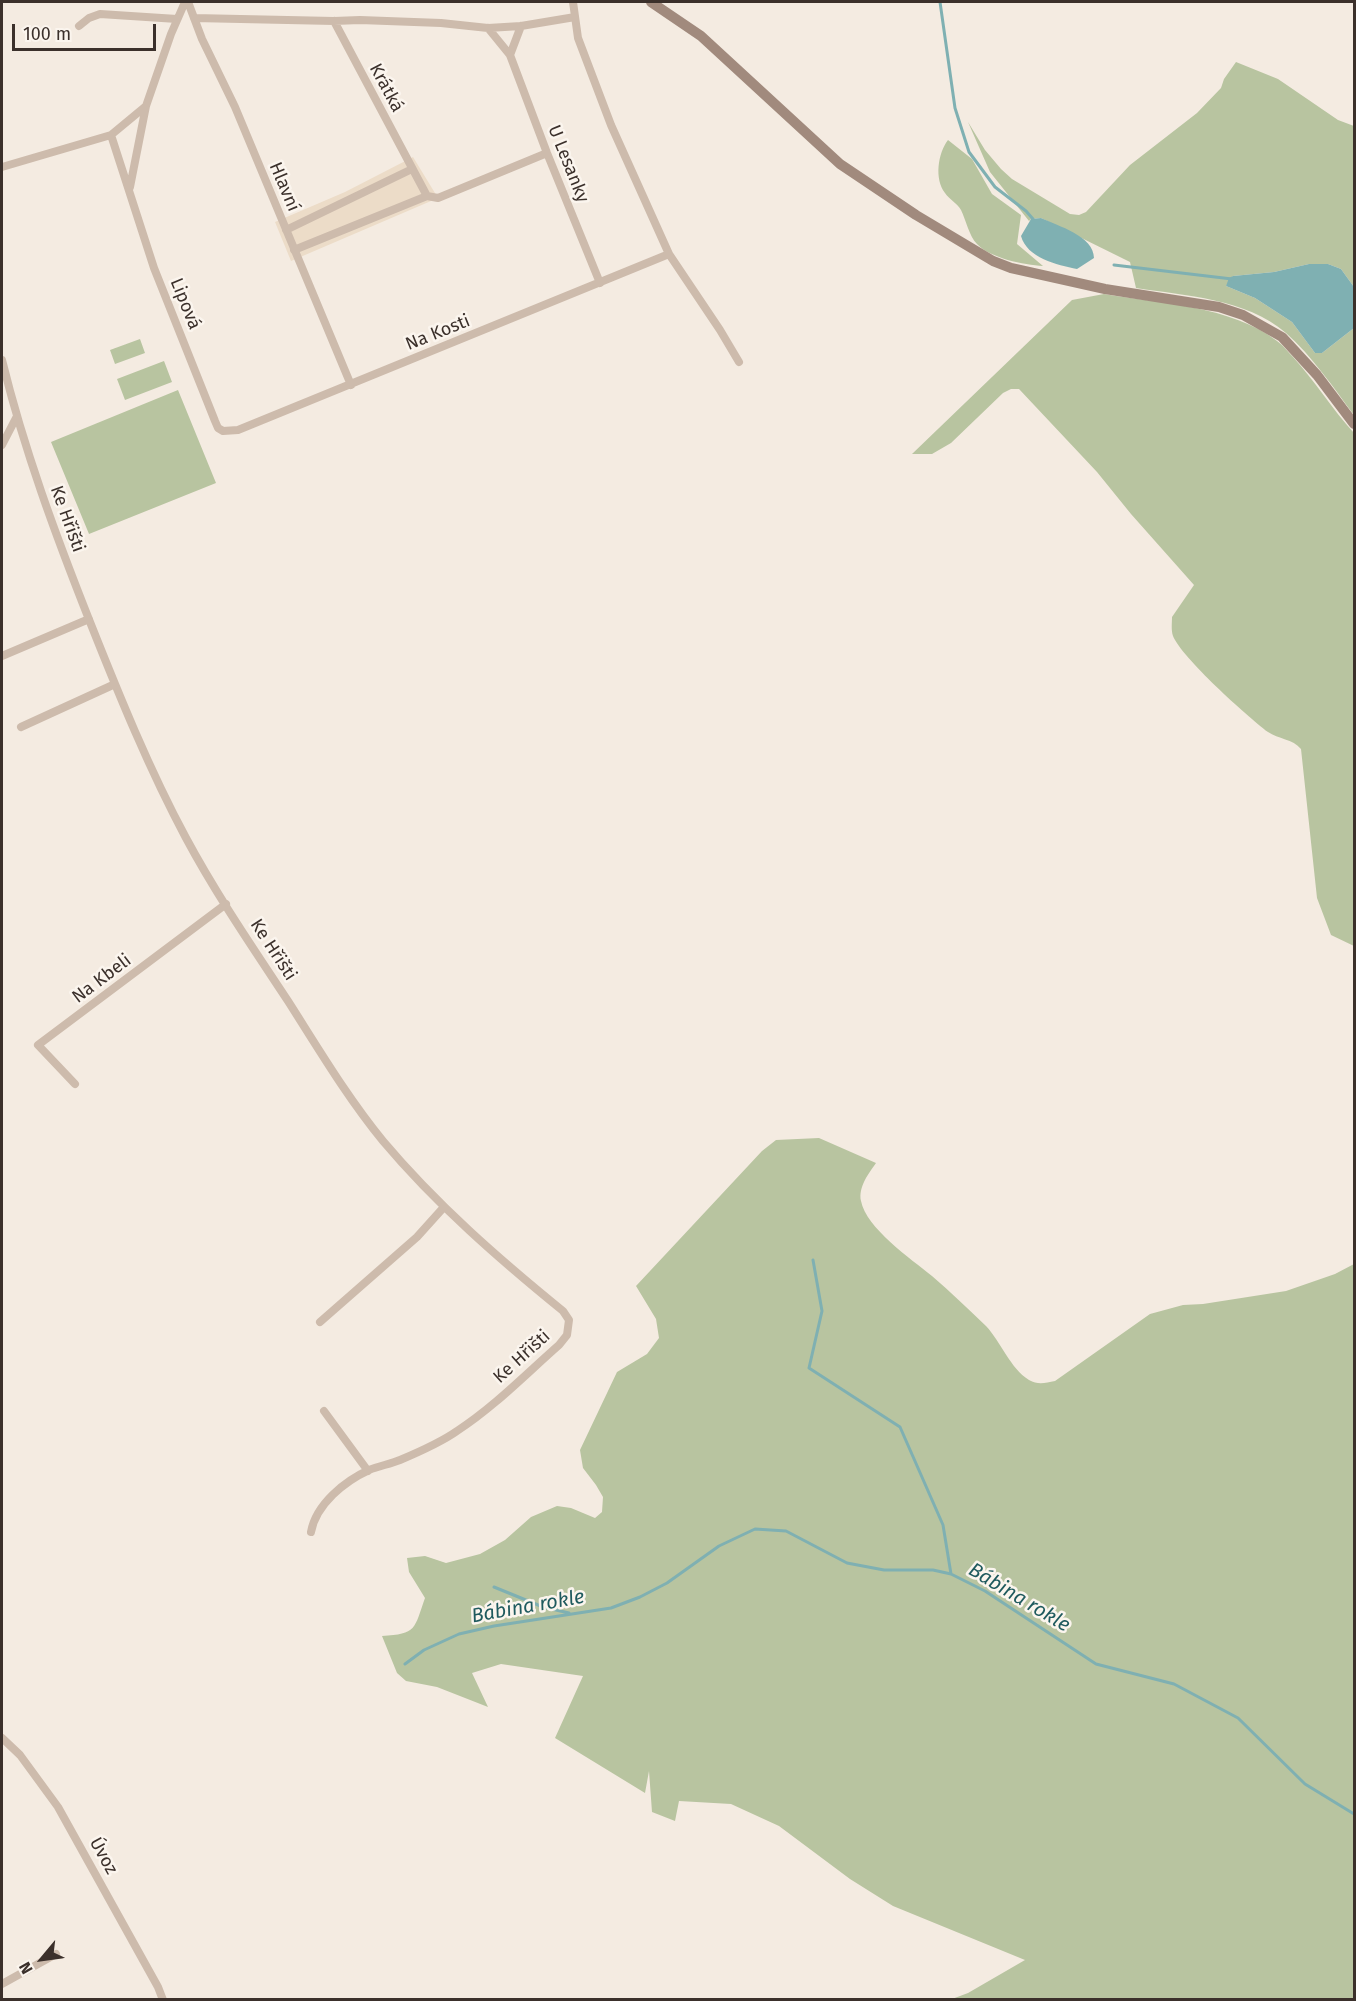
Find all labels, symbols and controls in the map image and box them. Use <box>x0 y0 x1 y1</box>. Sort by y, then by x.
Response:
scale bar <box>15 12 159 50</box>
text: 100 m <box>23 23 71 45</box>
street label: Krátká <box>364 60 408 116</box>
street label: U Lesanky <box>543 122 593 206</box>
street label: Hlavní <box>264 159 304 215</box>
street label: Lipová <box>165 275 205 333</box>
street label: Na Kosti <box>403 310 473 356</box>
street label: Ke Hřišti <box>45 483 89 555</box>
street label: Ke Hřišti <box>245 915 301 985</box>
street label: Na Kbeli <box>68 950 136 1008</box>
street label: Ke Hřišti <box>489 1326 555 1388</box>
water label: Bábina rokle <box>964 1558 1074 1638</box>
water label: Bábina rokle <box>470 1585 586 1629</box>
street label: Úvoz <box>84 1834 122 1878</box>
north arrow <box>12 1929 72 1989</box>
text: N <box>15 1959 37 1977</box>

